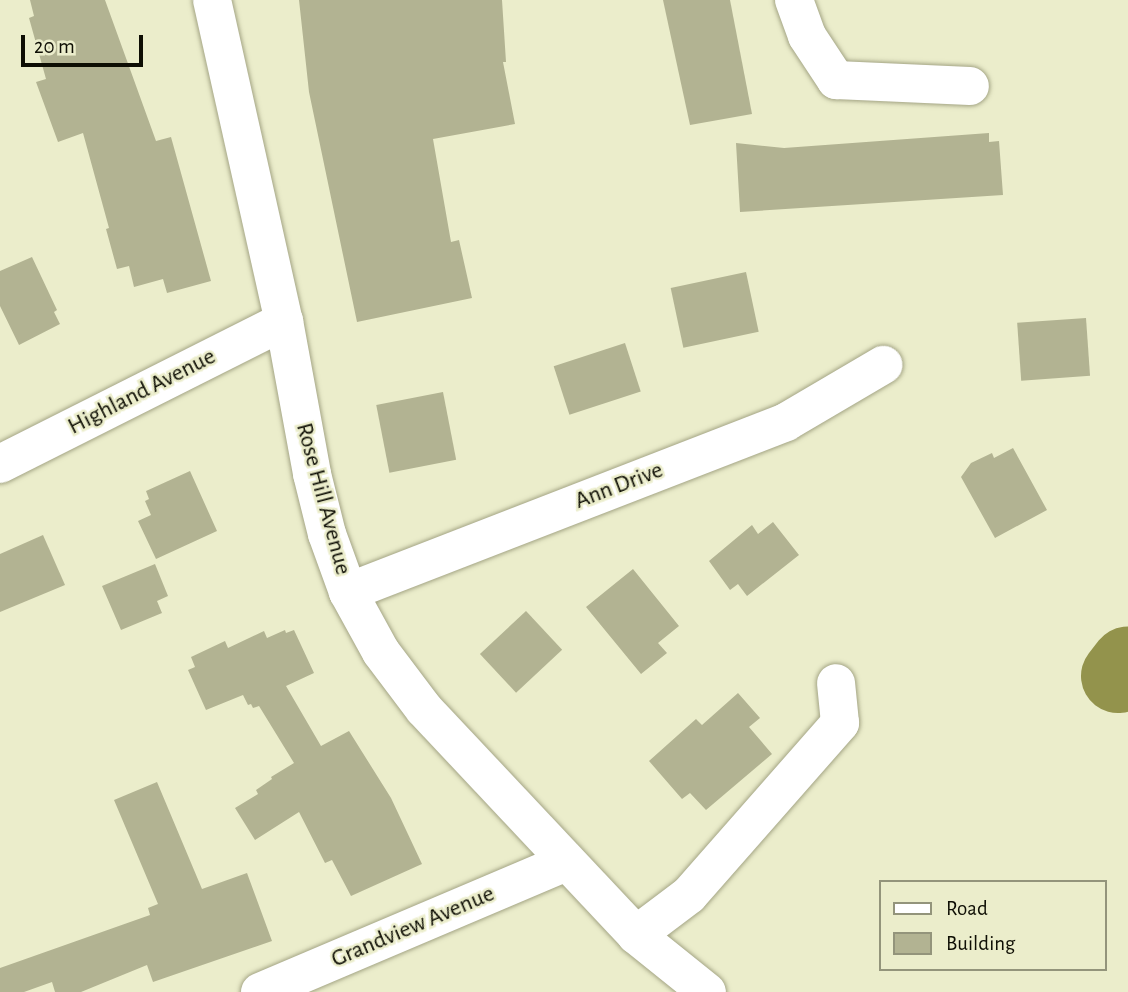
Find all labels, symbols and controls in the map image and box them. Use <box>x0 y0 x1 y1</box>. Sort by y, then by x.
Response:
scale bar <box>24 21 147 65</box>
text: 20 m <box>34 36 75 57</box>
street label: Highland Avenue <box>63 342 221 442</box>
street label: Rose Hill Avenue <box>289 420 357 578</box>
street label: Ann Drive <box>571 456 667 516</box>
street label: Grandview Avenue <box>327 880 499 974</box>
legend <box>880 880 1107 971</box>
text: Road <box>946 898 988 919</box>
text: Building <box>946 933 1015 954</box>

